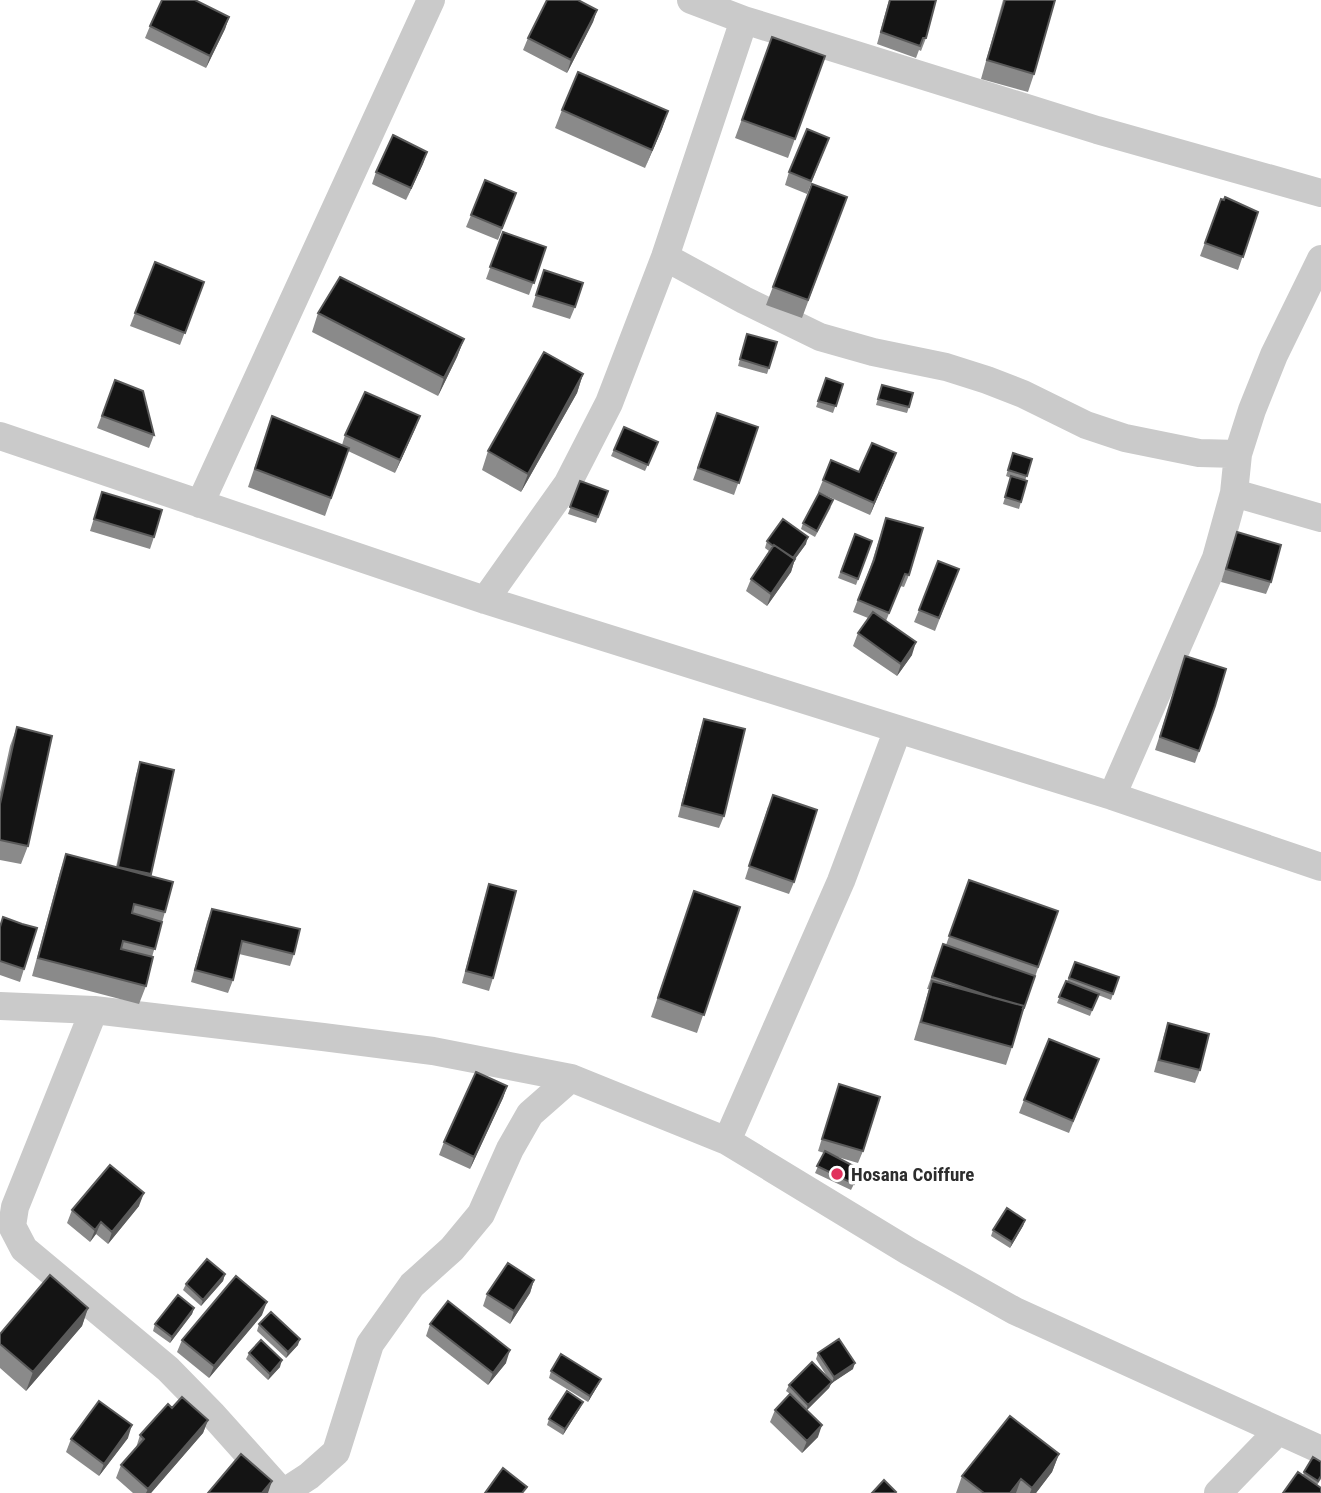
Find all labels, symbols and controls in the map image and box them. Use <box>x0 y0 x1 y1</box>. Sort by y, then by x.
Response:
place label: Hosana Coiffure <box>851 1163 974 1186</box>
marker: Hosana Coiffure <box>829 1166 845 1182</box>

